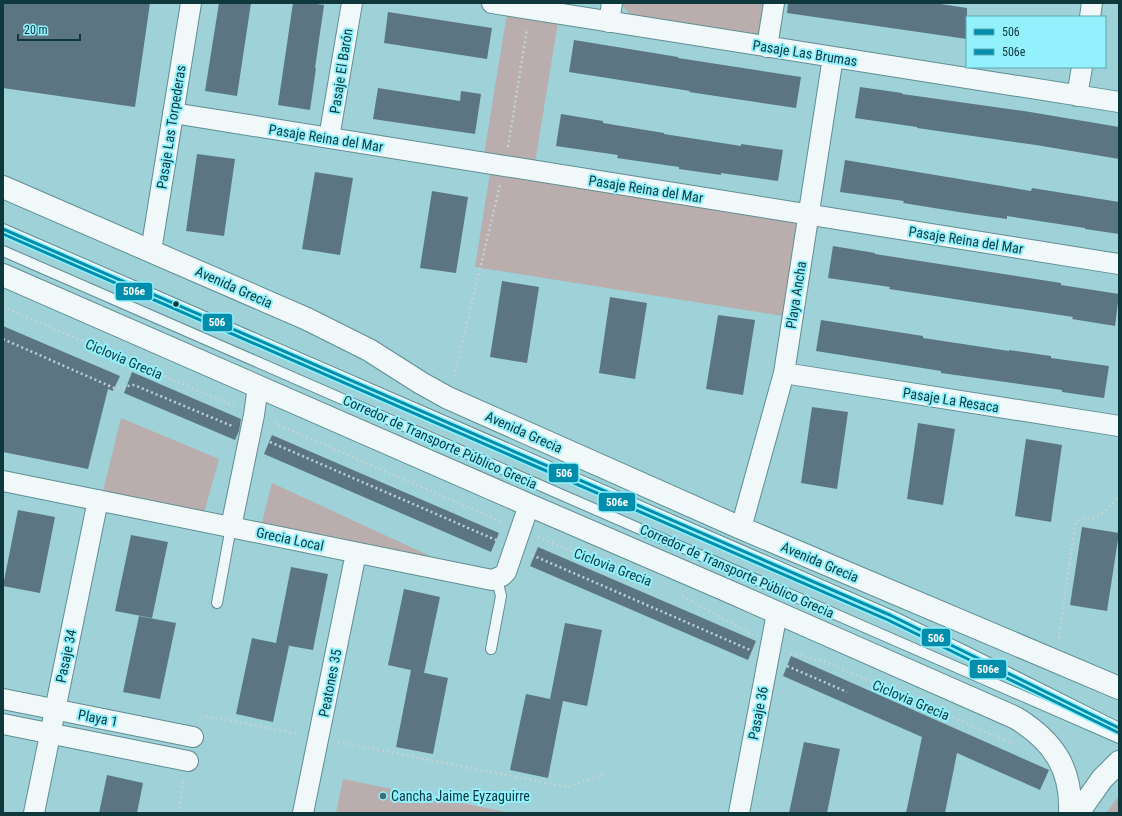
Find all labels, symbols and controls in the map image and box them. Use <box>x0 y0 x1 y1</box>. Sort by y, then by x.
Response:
scale bar <box>18 16 80 42</box>
legend <box>966 16 1106 68</box>
text: 20 m <box>24 23 48 37</box>
text: 506 <box>1002 25 1020 39</box>
street label: Pasaje El Barón <box>326 27 356 115</box>
street label: Pasaje Las Brumas <box>752 37 858 69</box>
text: 506e <box>1002 45 1026 59</box>
street label: Pasaje Las Torpederas <box>153 64 189 190</box>
street label: Pasaje Reina del Mar <box>268 121 384 155</box>
street label: Pasaje Reina del Mar <box>588 172 704 206</box>
street label: Pasaje Reina del Mar <box>908 223 1024 257</box>
street label: Playa Ancha <box>783 260 809 330</box>
street label: Avenida Grecia <box>193 263 275 311</box>
line badge: 506e <box>115 282 153 301</box>
text: 506e <box>123 285 145 298</box>
unlabelled marker <box>171 299 181 309</box>
line badge: 506 <box>202 313 233 332</box>
text: 506 <box>209 316 226 329</box>
street label: Ciclovia Grecia <box>83 336 165 382</box>
street label: Pasaje La Resaca <box>902 384 1000 416</box>
street label: Corredor de Transporte Público Grecia <box>340 392 540 492</box>
street label: Avenida Grecia <box>483 408 565 456</box>
line badge: 506 <box>548 463 579 483</box>
text: 506 <box>556 467 573 480</box>
line badge: 506e <box>598 492 636 512</box>
text: 506e <box>606 496 628 509</box>
street label: Corredor de Transporte Público Grecia <box>637 521 837 621</box>
street label: Grecia Local <box>255 524 325 554</box>
street label: Avenida Grecia <box>779 539 861 585</box>
street label: Ciclovia Grecia <box>572 545 654 589</box>
street label: Pasaje 34 <box>53 628 79 684</box>
line badge: 506 <box>921 628 951 647</box>
text: 506 <box>928 632 945 645</box>
street label: Peatones 35 <box>316 648 344 718</box>
line badge: 506e <box>969 659 1007 679</box>
text: 506e <box>977 663 999 676</box>
street label: Ciclovia Grecia <box>870 677 952 723</box>
street label: Pasaje 36 <box>745 685 771 741</box>
street label: Playa 1 <box>77 706 119 730</box>
place label: Cancha Jaime Eyzaguirre <box>391 788 530 804</box>
marker: Cancha Jaime Eyzaguirre <box>378 791 388 801</box>

